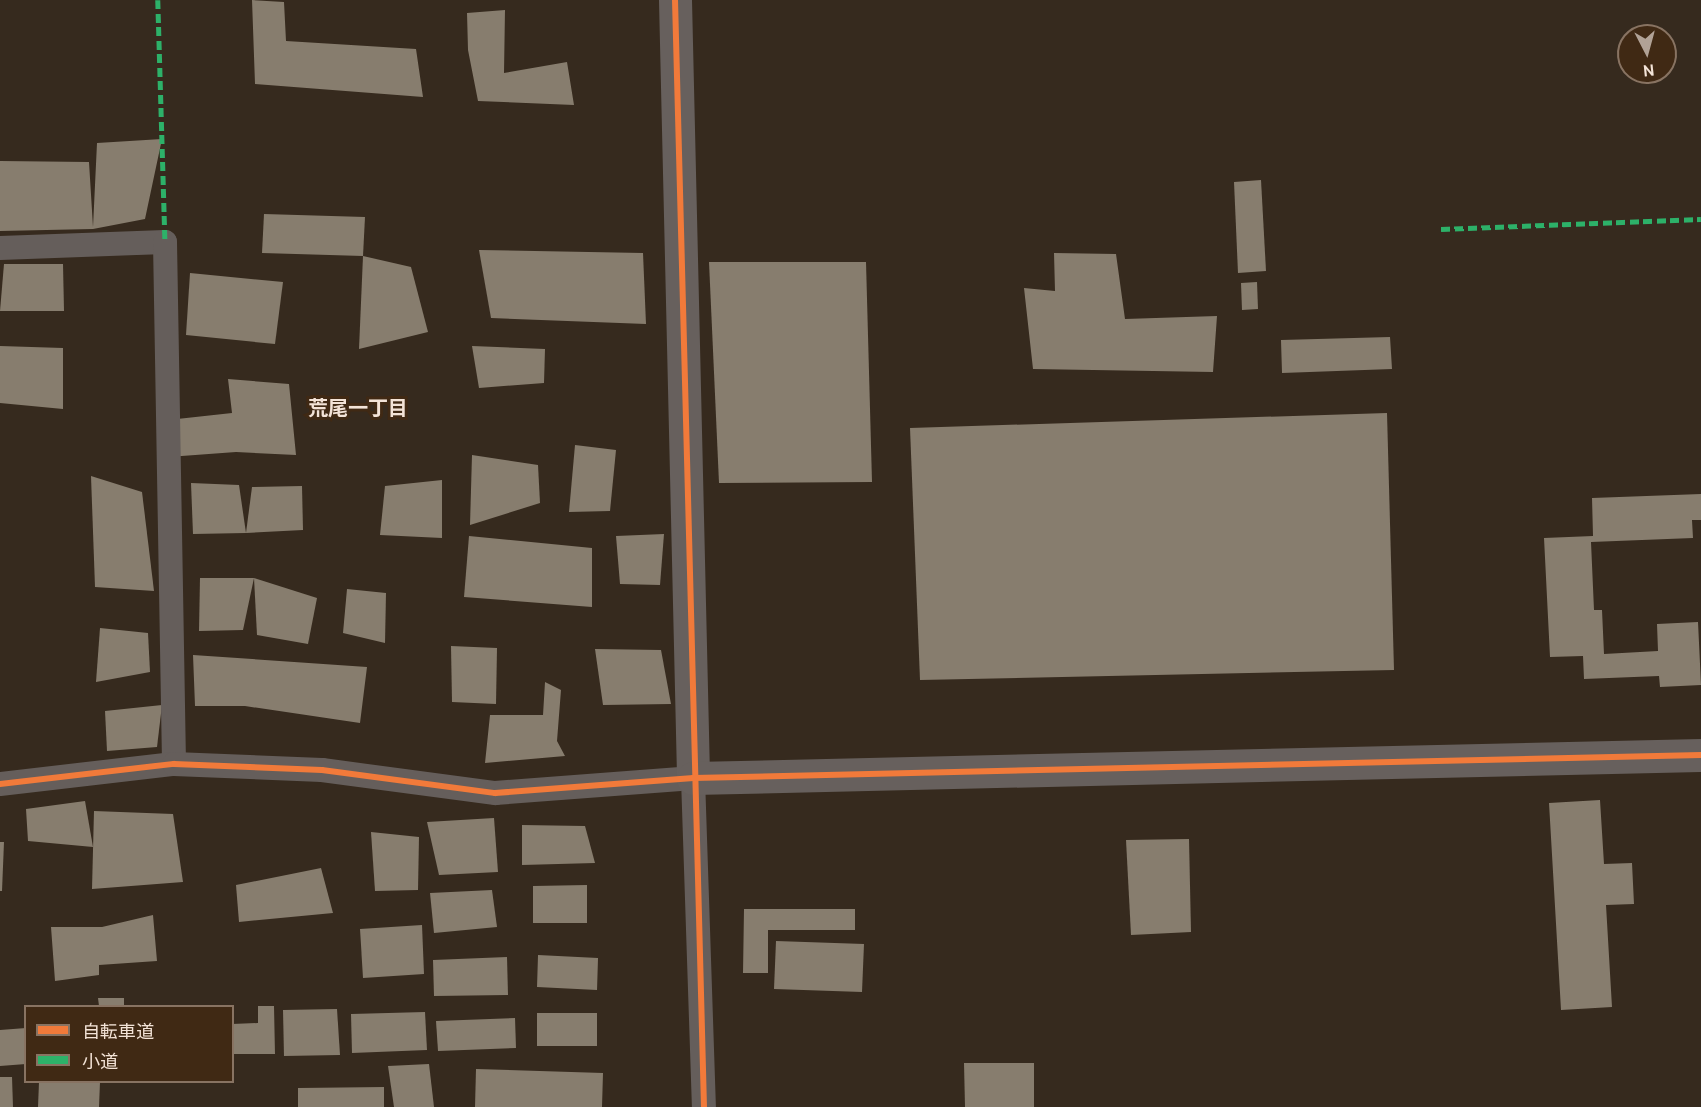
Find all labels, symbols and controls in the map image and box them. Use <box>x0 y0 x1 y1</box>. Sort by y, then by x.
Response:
north arrow <box>1617 24 1677 84</box>
text: N <box>1642 60 1655 80</box>
district label: 荒尾一丁目 <box>308 396 408 420</box>
legend <box>24 1005 234 1083</box>
text: 自転車道 <box>82 1021 154 1043</box>
text: 小道 <box>82 1051 118 1073</box>

